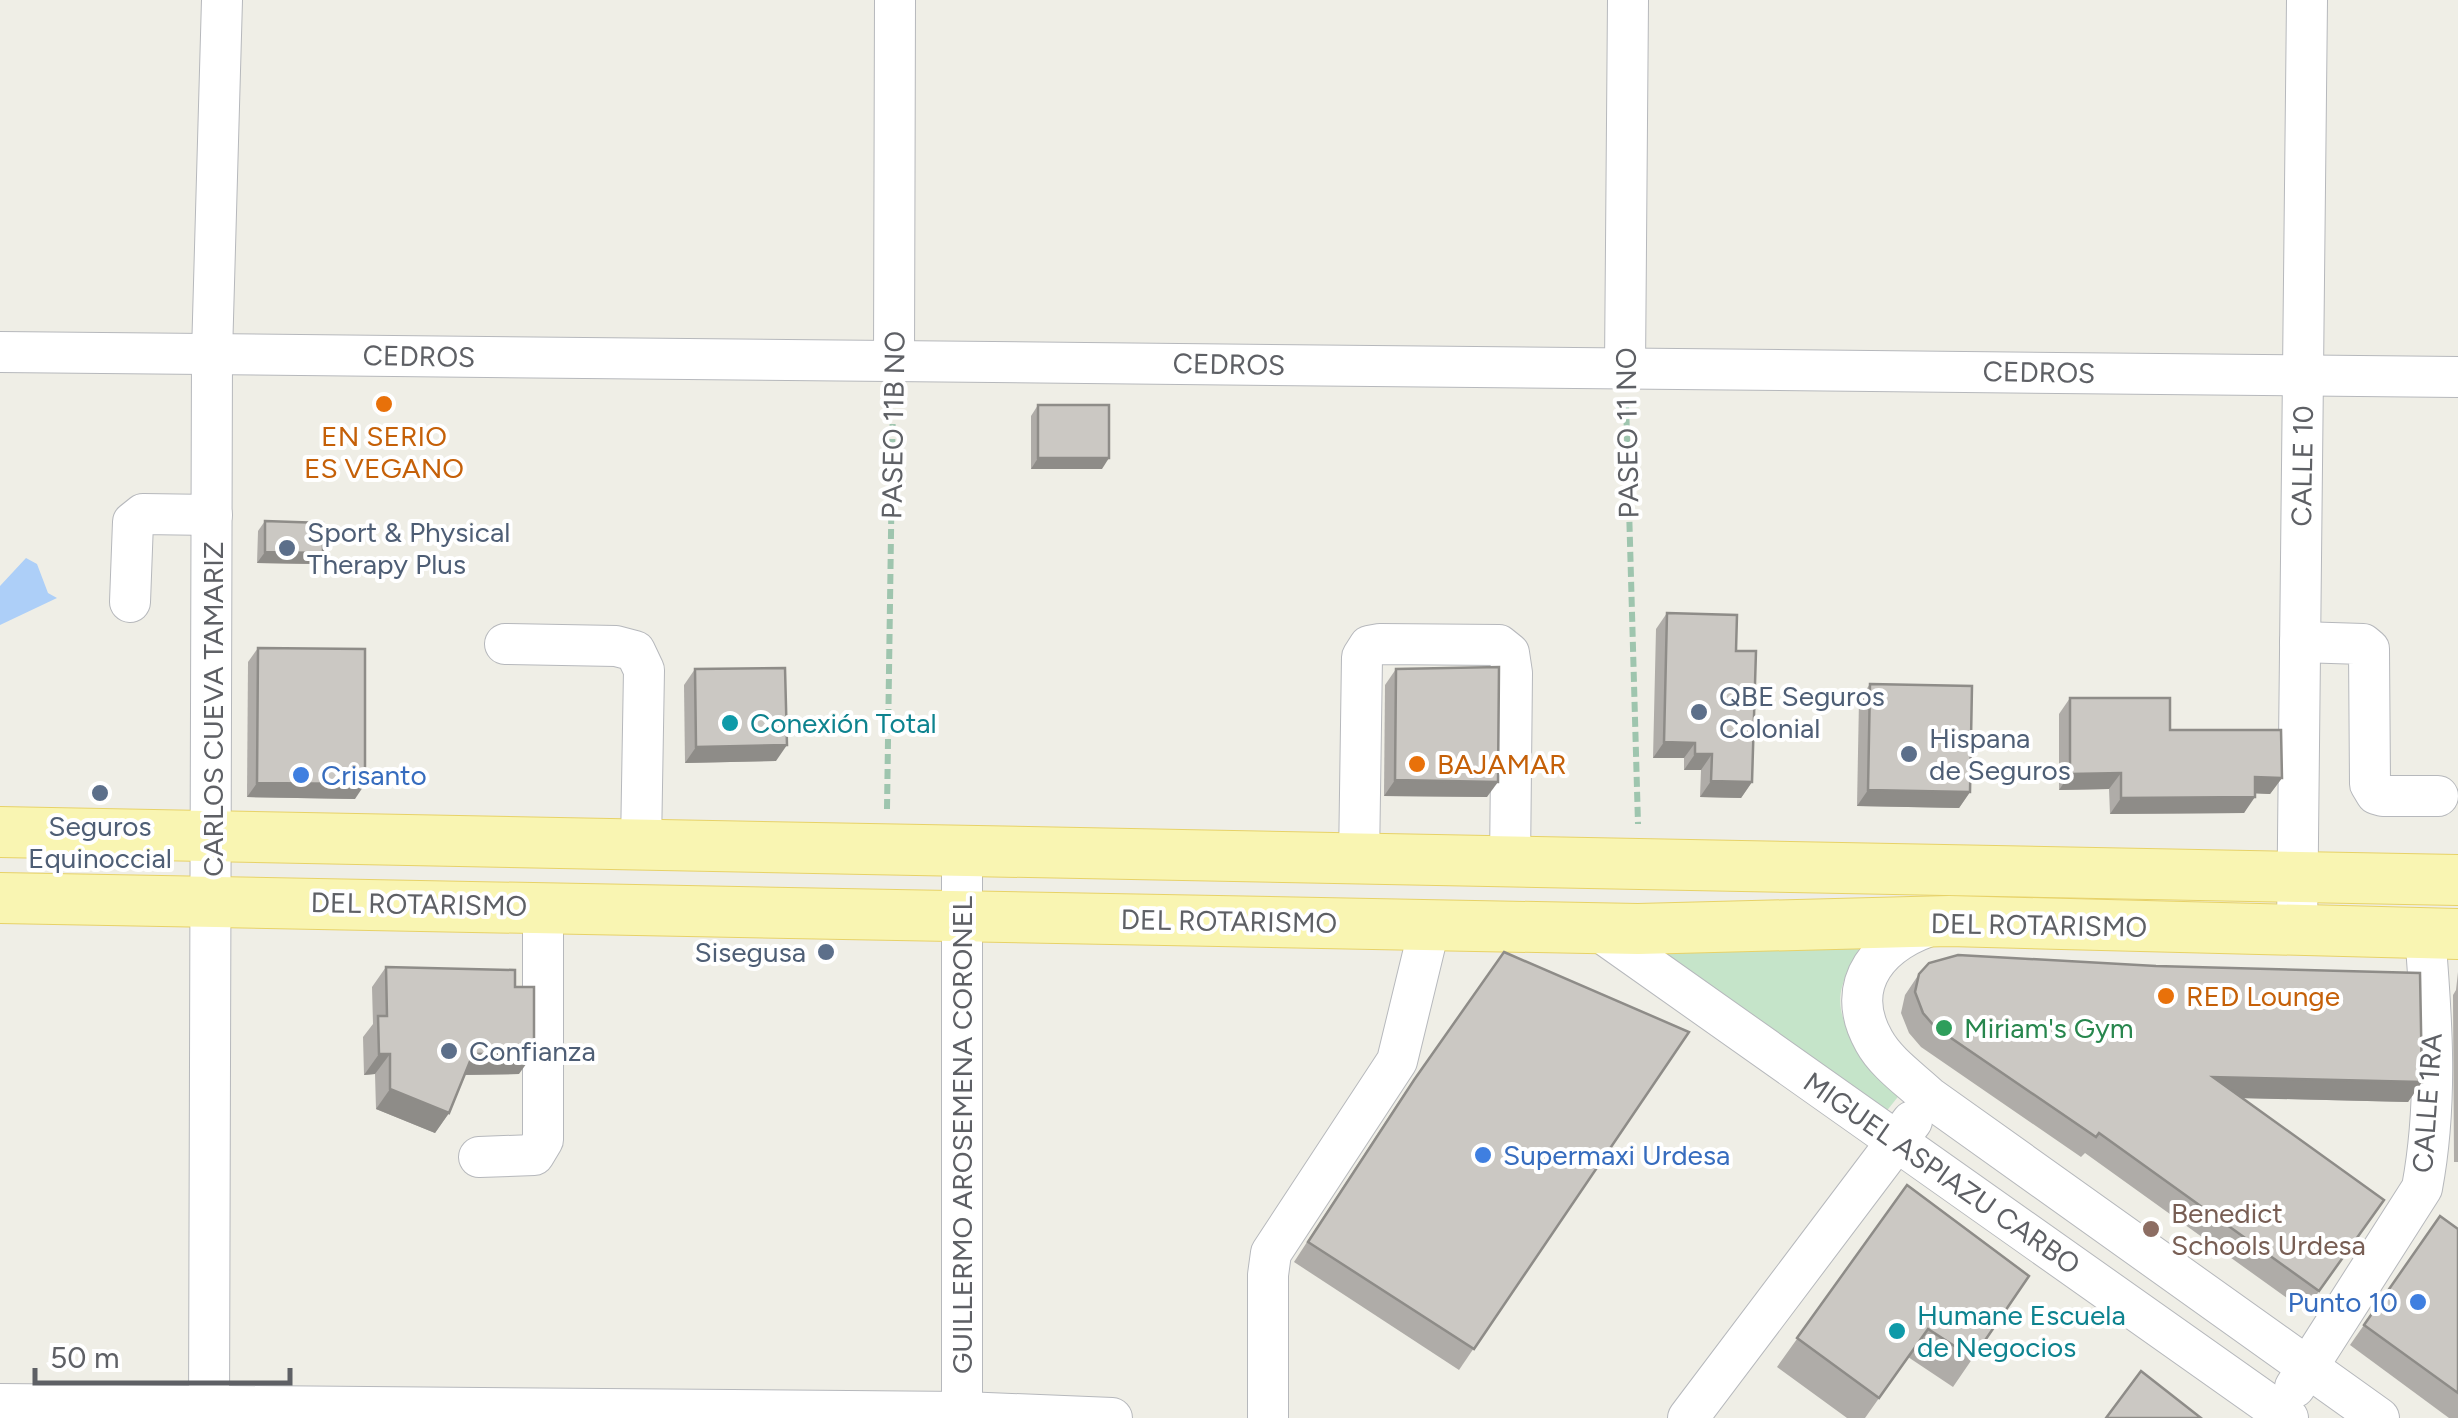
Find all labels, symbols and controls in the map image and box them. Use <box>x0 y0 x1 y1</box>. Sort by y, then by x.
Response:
street label: PASEO 11B NO <box>874 331 912 519</box>
street label: CEDROS <box>362 338 476 374</box>
street label: CEDROS <box>1172 346 1286 382</box>
street label: PASEO 11 NO <box>1609 347 1645 519</box>
street label: CEDROS <box>1982 354 2096 390</box>
marker: EN SERIO ES VEGANO <box>373 393 395 415</box>
street label: CALLE 10 <box>2284 405 2320 527</box>
place label: EN SERIO ES VEGANO <box>304 419 464 485</box>
place label: Sport & Physical Therapy Plus <box>307 515 510 581</box>
marker: Sport & Physical Therapy Plus <box>276 537 298 559</box>
street label: CARLOS CUEVA TAMARIZ <box>196 541 230 877</box>
place label: QBE Seguros Colonial <box>1719 679 1885 745</box>
marker: QBE Seguros Colonial <box>1688 701 1710 723</box>
place label: Conexión Total <box>750 706 937 740</box>
marker: Conexión Total <box>719 712 741 734</box>
place label: Hispana de Seguros <box>1929 721 2071 787</box>
marker: Hispana de Seguros <box>1898 743 1920 765</box>
place label: BAJAMAR <box>1437 747 1567 781</box>
marker: BAJAMAR <box>1406 753 1428 775</box>
place label: Crisanto <box>321 758 427 792</box>
marker: Crisanto <box>290 764 312 786</box>
marker: Seguros Equinoccial <box>89 782 111 804</box>
place label: Seguros Equinoccial <box>28 809 172 875</box>
street label: DEL ROTARISMO <box>310 885 528 923</box>
street label: GUILLERMO AROSEMENA CORONEL <box>945 896 979 1374</box>
street label: DEL ROTARISMO <box>1120 902 1338 940</box>
street label: DEL ROTARISMO <box>1930 906 2148 944</box>
place label: Sisegusa <box>695 935 806 969</box>
marker: Sisegusa <box>815 941 837 963</box>
place label: RED Lounge <box>2186 979 2340 1013</box>
marker: RED Lounge <box>2155 985 2177 1007</box>
place label: Miriam's Gym <box>1964 1011 2134 1045</box>
marker: Miriam's Gym <box>1933 1017 1955 1039</box>
street label: CALLE 1RA <box>2405 1032 2449 1174</box>
place label: Confianza <box>469 1034 596 1068</box>
marker: Confianza <box>438 1040 460 1062</box>
street label: MIGUEL ASPIAZU CARBO <box>1797 1065 2087 1281</box>
place label: Supermaxi Urdesa <box>1503 1138 1730 1172</box>
marker: Supermaxi Urdesa <box>1472 1144 1494 1166</box>
place label: Benedict Schools Urdesa <box>2171 1196 2366 1262</box>
marker: Benedict Schools Urdesa <box>2140 1218 2162 1240</box>
place label: Punto 10 <box>2287 1285 2398 1319</box>
marker: Punto 10 <box>2407 1291 2429 1313</box>
place label: Humane Escuela de Negocios <box>1917 1298 2126 1364</box>
marker: Humane Escuela de Negocios <box>1886 1320 1908 1342</box>
scale bar <box>35 1323 290 1385</box>
text: 50 m <box>50 1339 119 1376</box>

